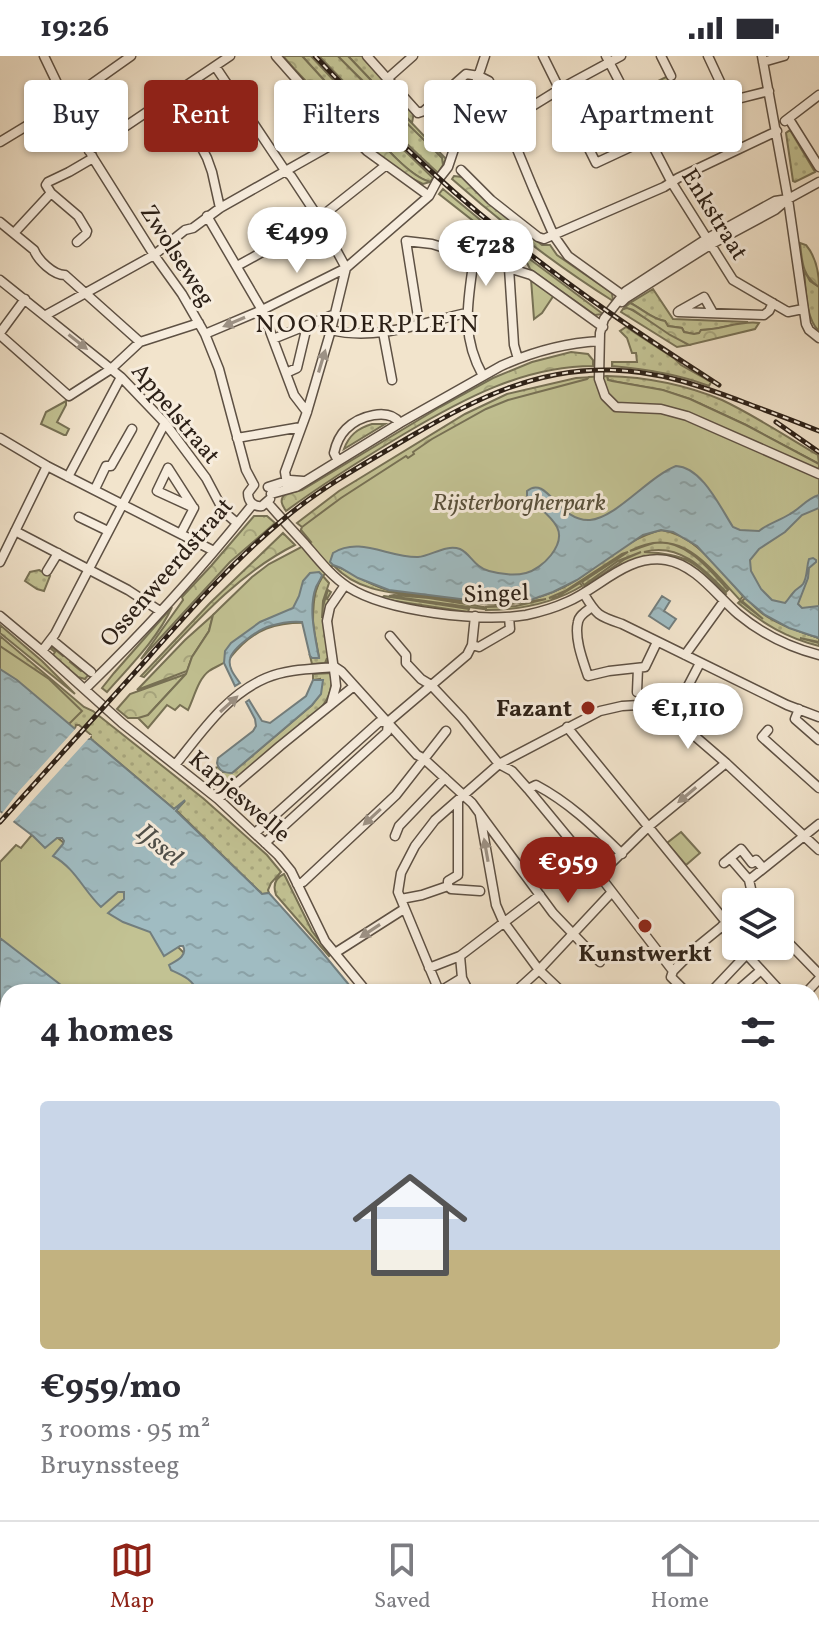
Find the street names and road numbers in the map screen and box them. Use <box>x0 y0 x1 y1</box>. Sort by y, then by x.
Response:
street label: Enkstraat <box>672 163 755 268</box>
street label: Zwolseweg <box>131 198 222 314</box>
street label: Appelstraat <box>122 356 227 472</box>
street label: Ossenweerdstraat <box>93 491 242 655</box>
street label: Singel <box>463 577 529 613</box>
street label: Kapjeswelle <box>180 744 297 851</box>

